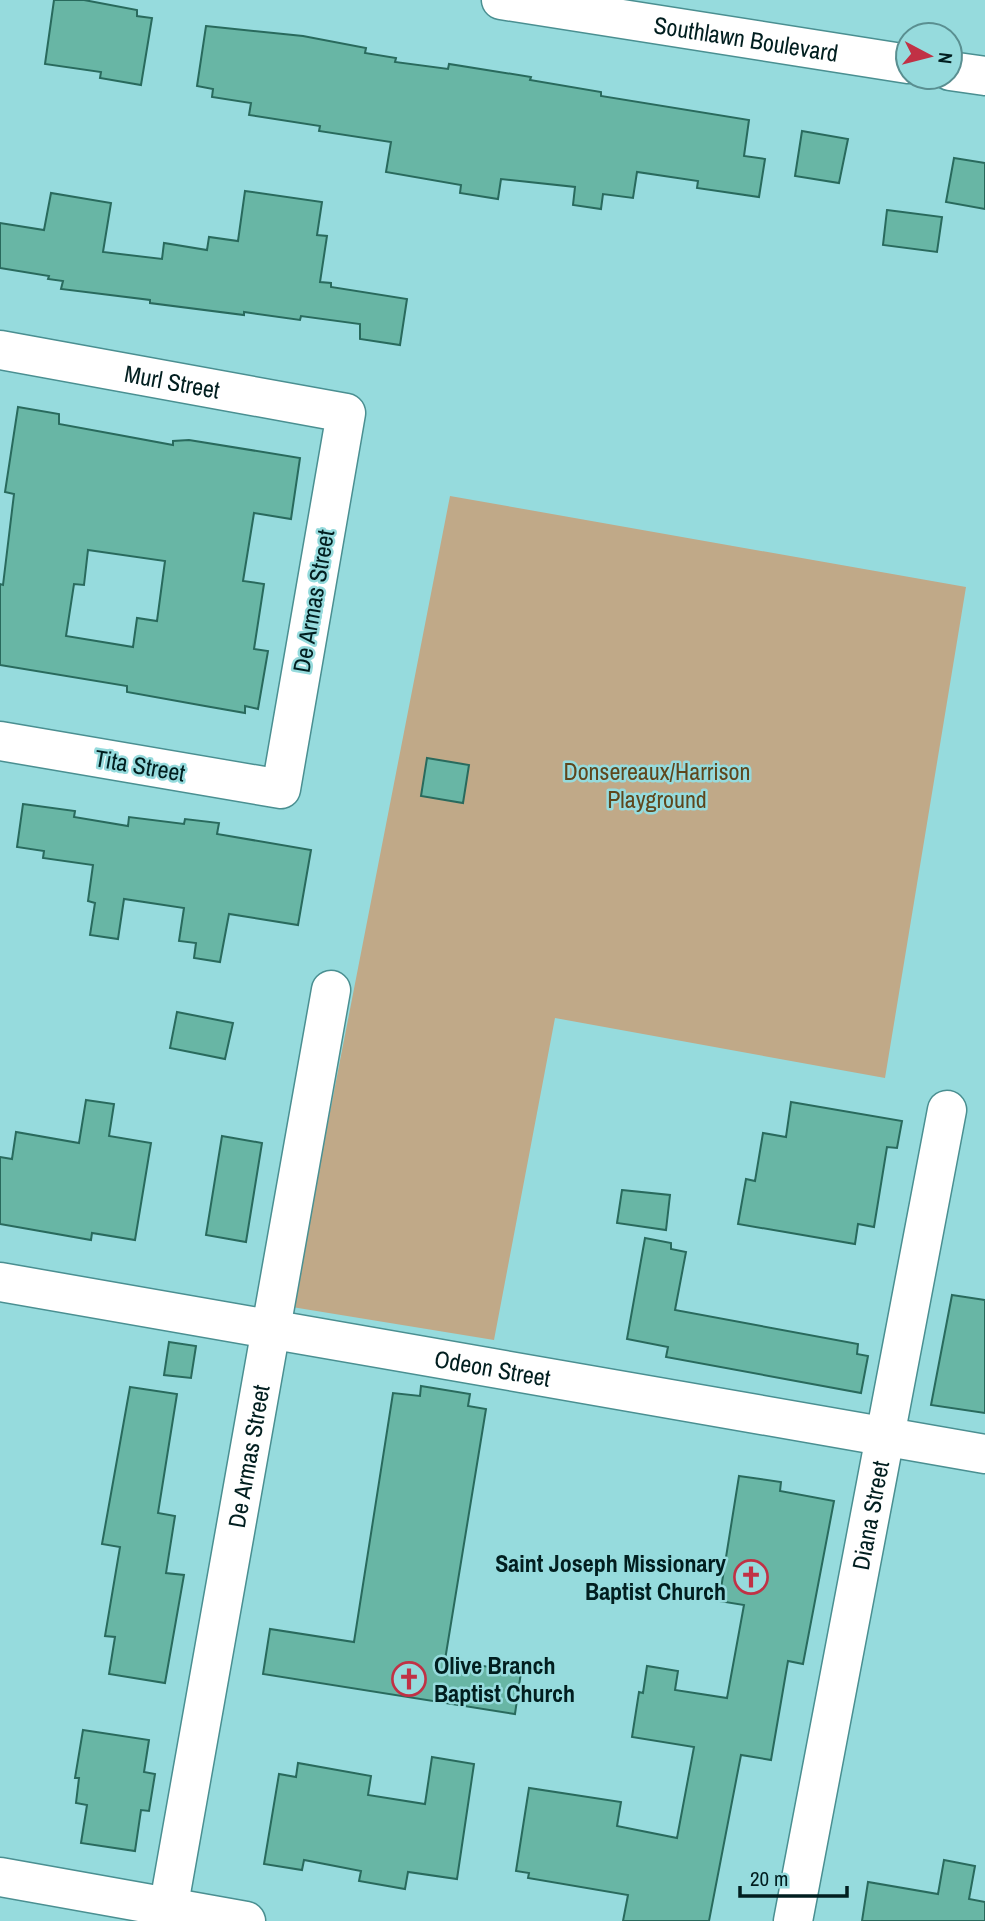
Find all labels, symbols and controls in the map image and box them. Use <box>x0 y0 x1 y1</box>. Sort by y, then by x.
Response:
street label: Southlawn Boulevard <box>652 8 840 69</box>
north arrow <box>894 21 964 91</box>
text: N <box>932 51 959 65</box>
street label: Murl Street <box>122 357 223 406</box>
street label: De Armas Street <box>285 527 341 675</box>
street label: Tita Street <box>92 741 188 789</box>
park label: Donsereaux/Harrison Playground <box>563 755 751 815</box>
street label: Odeon Street <box>432 1342 554 1394</box>
street label: De Armas Street <box>220 1382 277 1530</box>
street label: Diana Street <box>844 1457 896 1573</box>
place label: Saint Joseph Missionary Baptist Church <box>495 1547 726 1607</box>
church icon: Saint Joseph Missionary Baptist Church <box>732 1558 770 1596</box>
place label: Olive Branch Baptist Church <box>434 1649 575 1709</box>
church icon: Olive Branch Baptist Church <box>390 1660 428 1698</box>
scale bar <box>740 1854 847 1898</box>
text: 20 m <box>750 1864 788 1893</box>

